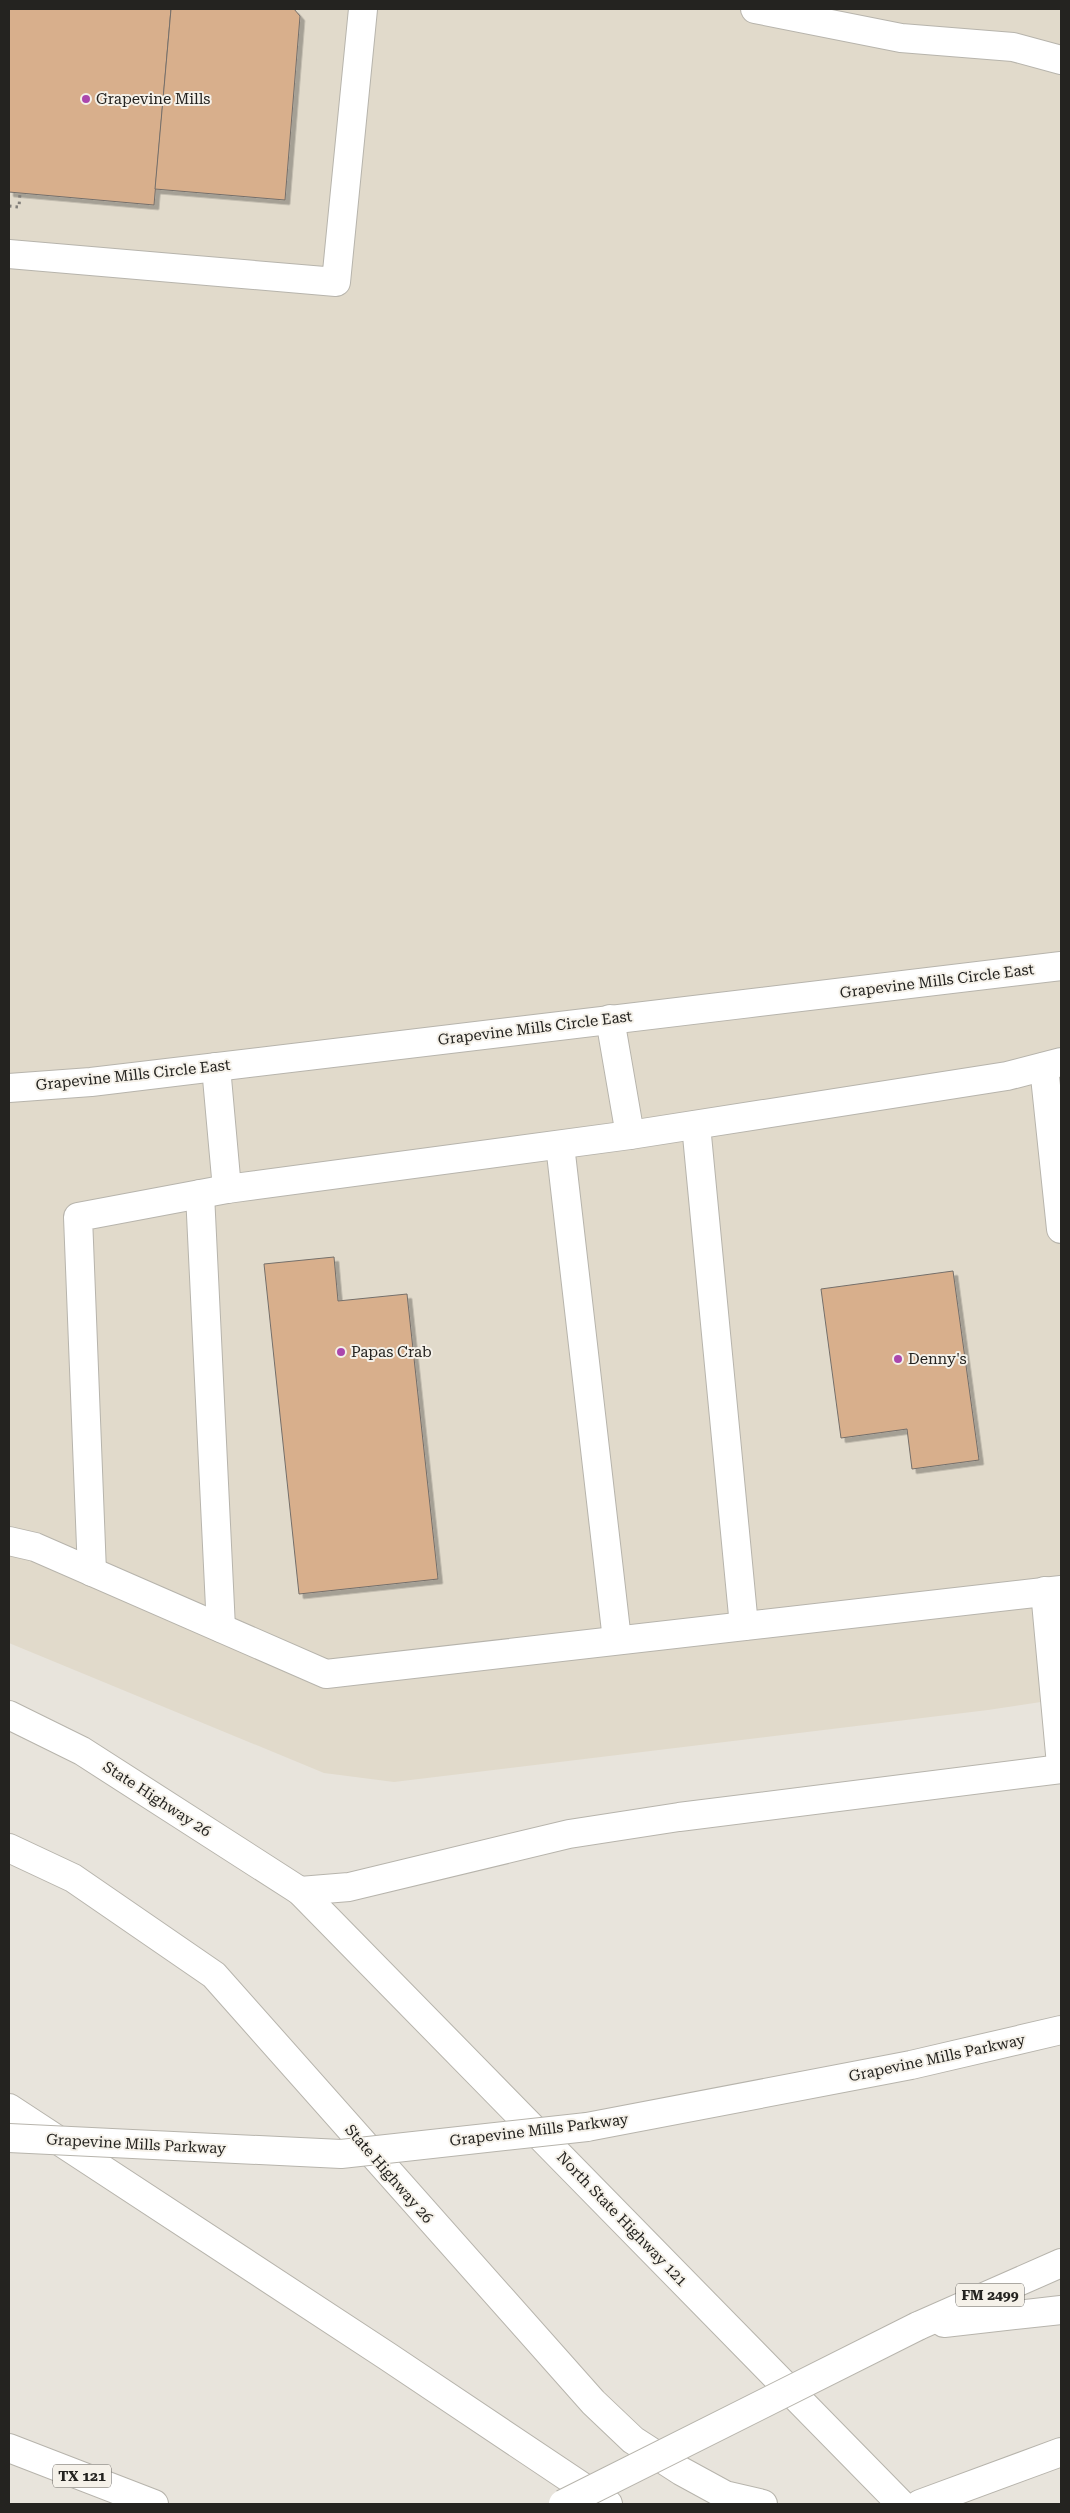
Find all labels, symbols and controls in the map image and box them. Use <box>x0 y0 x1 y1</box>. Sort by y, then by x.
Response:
place label: Grapevine Mills <box>96 90 210 108</box>
marker: Grapevine Mills <box>80 93 92 105</box>
street label: Grapevine Mills Circle East <box>839 960 1036 1002</box>
street label: Grapevine Mills Circle East <box>437 1007 634 1049</box>
street label: Grapevine Mills Circle East <box>35 1056 232 1094</box>
place label: Papas Crab <box>351 1343 432 1361</box>
marker: Papas Crab <box>335 1346 347 1358</box>
place label: Denny's <box>908 1350 967 1368</box>
marker: Denny's <box>892 1353 904 1365</box>
street label: State Highway 26 <box>100 1757 214 1841</box>
street label: Grapevine Mills Parkway <box>847 2030 1027 2086</box>
street label: Grapevine Mills Parkway <box>449 2110 630 2150</box>
street label: State Highway 26 <box>341 2121 437 2227</box>
street label: Grapevine Mills Parkway <box>46 2130 226 2158</box>
street label: North State Highway 121 <box>553 2148 691 2290</box>
road number: FM 2499 <box>956 2284 1024 2306</box>
road number: TX 121 <box>53 2464 111 2488</box>

